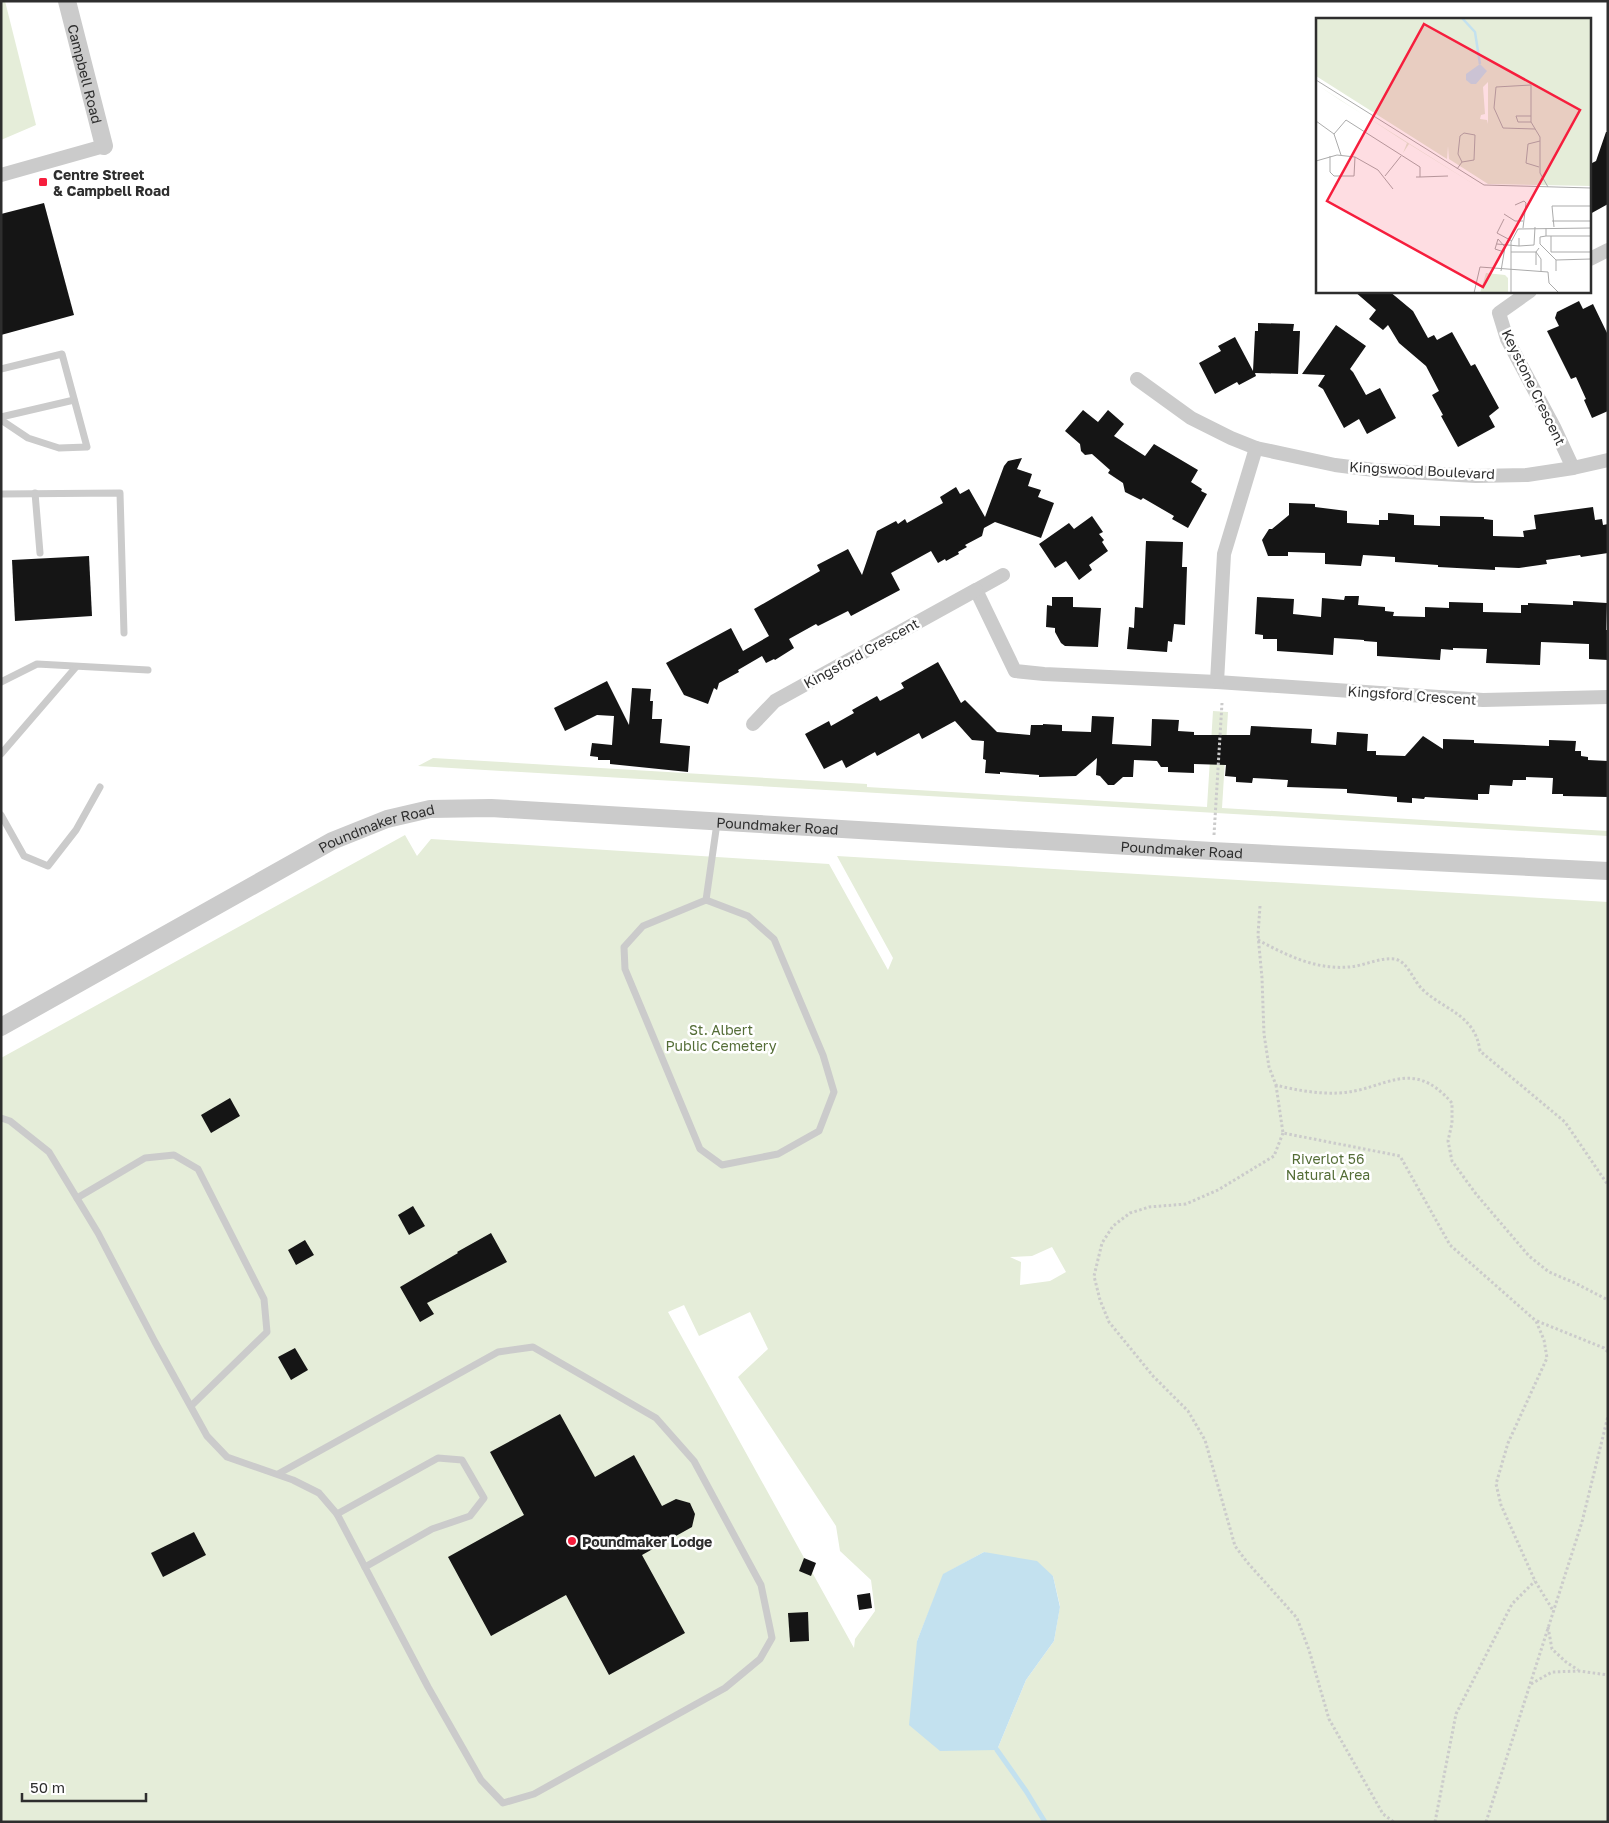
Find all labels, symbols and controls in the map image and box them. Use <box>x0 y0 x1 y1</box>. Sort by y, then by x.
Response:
inset map <box>1316 18 1592 292</box>
street label: Campbell Road <box>65 22 106 125</box>
place label: Centre Street & Campbell Road <box>53 166 170 199</box>
marker: Centre Street & Campbell Road <box>37 176 49 188</box>
street label: Keystone Crescent <box>1499 326 1569 448</box>
street label: Kingswood Boulevard <box>1349 458 1495 482</box>
street label: Kingsford Crescent <box>800 614 922 692</box>
street label: Kingsford Crescent <box>1347 682 1477 708</box>
street label: Poundmaker Road <box>315 800 436 856</box>
street label: Poundmaker Road <box>716 813 839 837</box>
street label: Poundmaker Road <box>1120 837 1243 861</box>
park label: St. Albert Public Cemetery <box>665 1021 777 1054</box>
park label: Riverlot 56 Natural Area <box>1286 1150 1370 1183</box>
place label: Poundmaker Lodge <box>582 1533 712 1550</box>
marker: Poundmaker Lodge <box>566 1535 578 1547</box>
scale bar <box>22 1770 146 1802</box>
text: 50 m <box>30 1778 65 1796</box>

